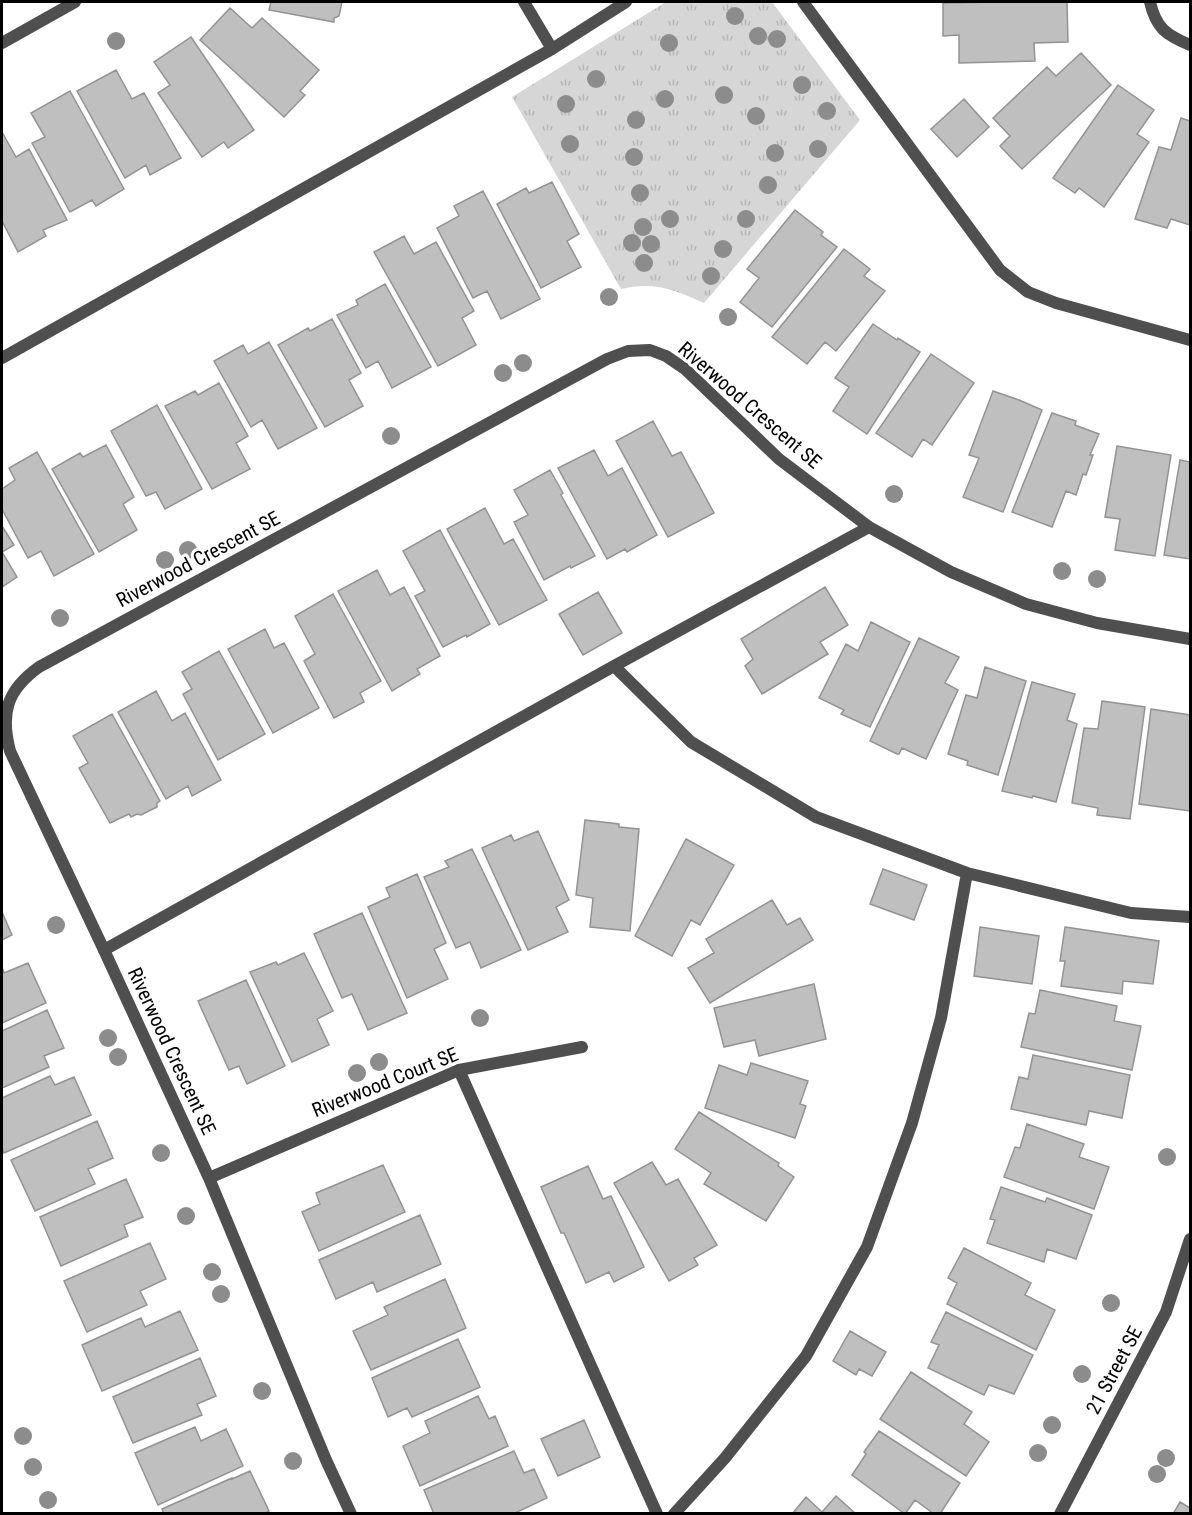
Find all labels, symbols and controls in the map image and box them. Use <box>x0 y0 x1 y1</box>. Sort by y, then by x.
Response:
street label: Riverwood Crescent SE <box>674 336 826 474</box>
street label: Riverwood Crescent SE <box>112 506 284 612</box>
street label: Riverwood Crescent SE <box>123 964 221 1138</box>
street label: Riverwood Court SE <box>309 1042 462 1122</box>
street label: 21 Street SE <box>1081 1322 1147 1418</box>

